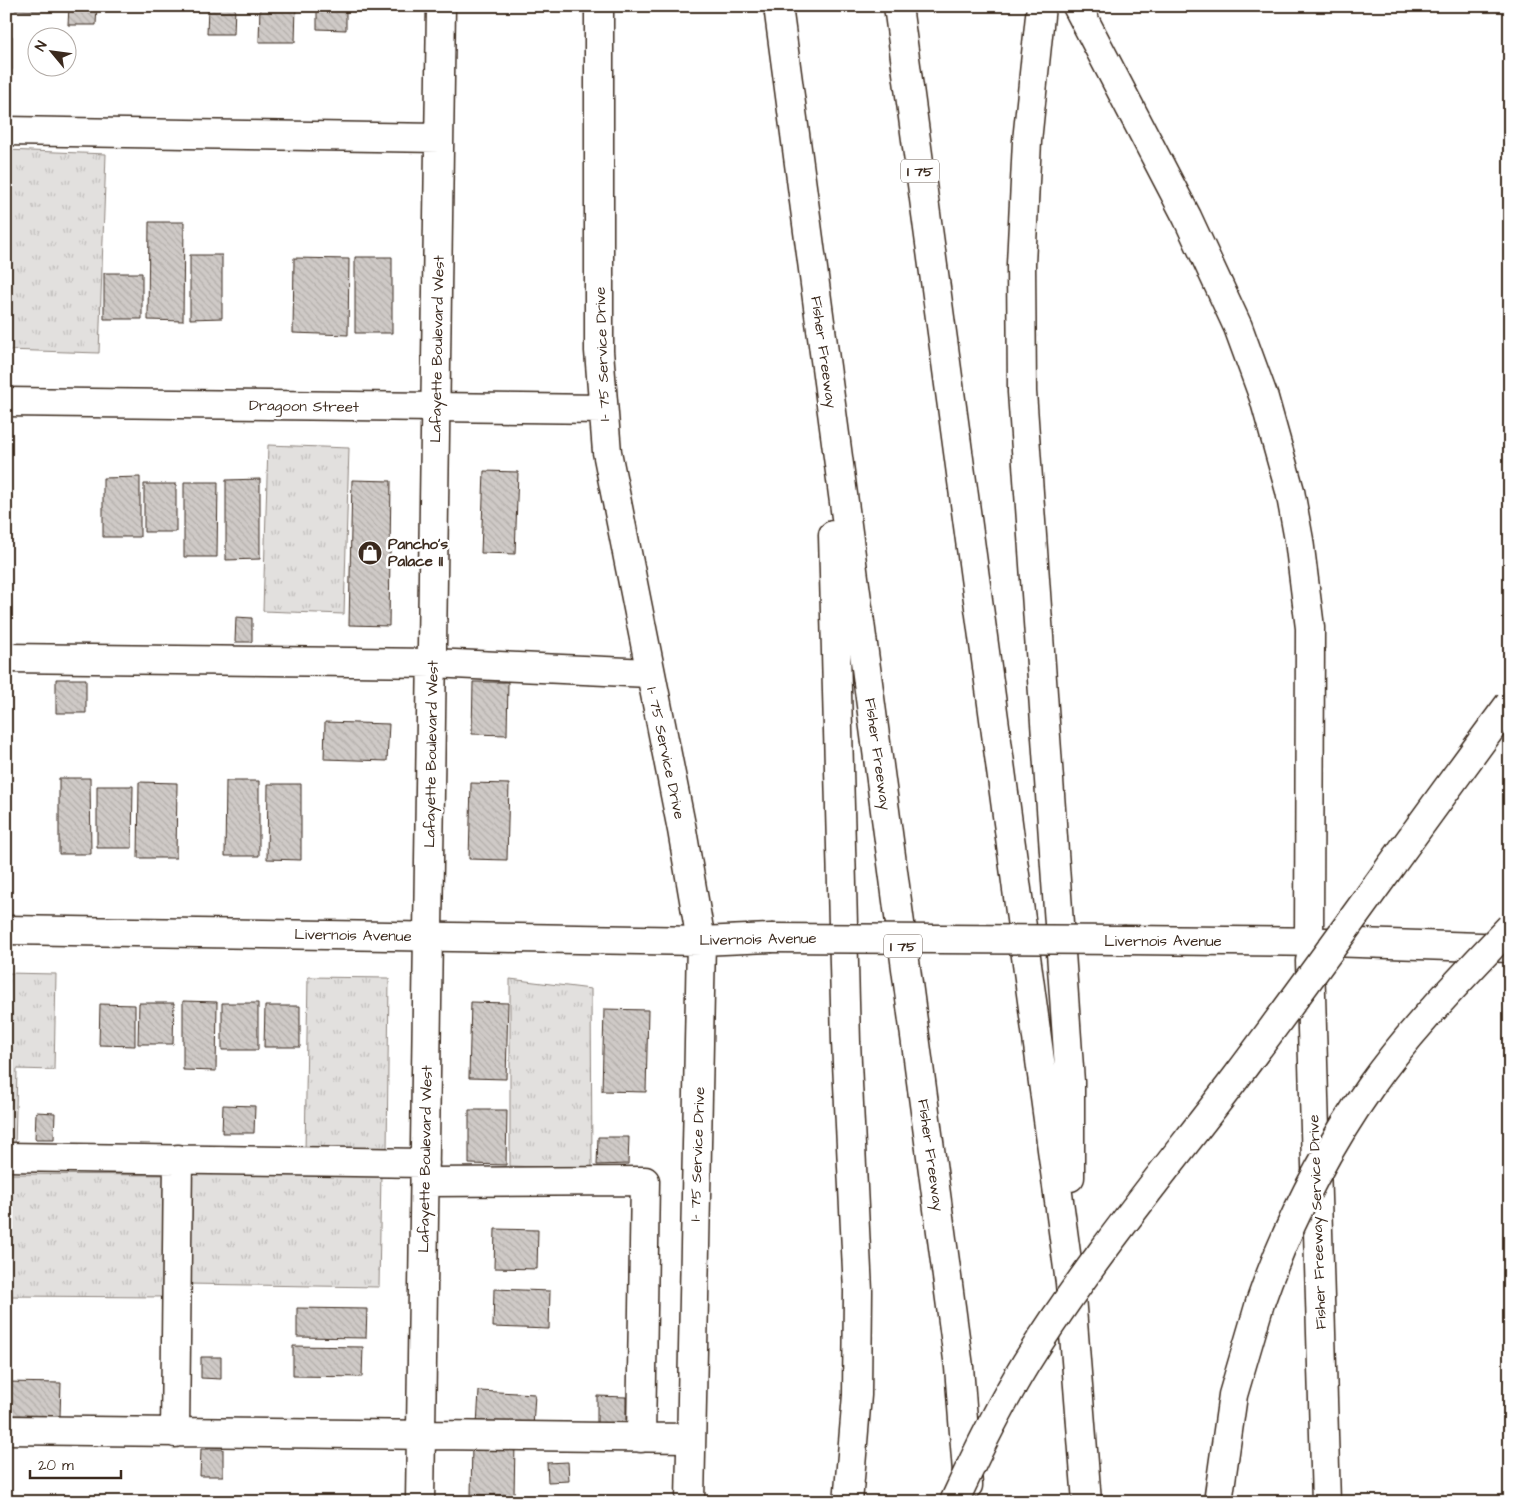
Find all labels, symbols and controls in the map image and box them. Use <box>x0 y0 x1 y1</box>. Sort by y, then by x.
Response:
north arrow <box>28 28 78 78</box>
text: N <box>31 37 52 55</box>
road number: I 75 <box>901 160 939 182</box>
street label: Lafayette Boulevard West <box>425 255 451 443</box>
street label: I- 75 Service Drive <box>590 286 615 422</box>
street label: Fisher Freeway <box>804 295 842 410</box>
street label: Dragoon Street <box>249 395 359 419</box>
place label: Pancho's Palace II <box>388 534 448 572</box>
shop icon: Pancho's Palace II <box>357 540 383 566</box>
street label: Lafayette Boulevard West <box>419 660 445 848</box>
street label: I- 75 Service Drive <box>641 685 690 821</box>
street label: Fisher Freeway <box>858 697 896 812</box>
street label: Livernois Avenue <box>294 924 412 947</box>
street label: Livernois Avenue <box>699 928 817 951</box>
street label: Livernois Avenue <box>1104 931 1222 952</box>
road number: I 75 <box>884 934 922 958</box>
street label: Lafayette Boulevard West <box>413 1065 439 1253</box>
street label: I- 75 Service Drive <box>685 1086 710 1222</box>
street label: Fisher Freeway <box>911 1098 949 1213</box>
street label: Fisher Freeway Service Drive <box>1303 1114 1333 1330</box>
scale bar <box>30 1448 121 1480</box>
text: 20 m <box>38 1455 74 1476</box>

